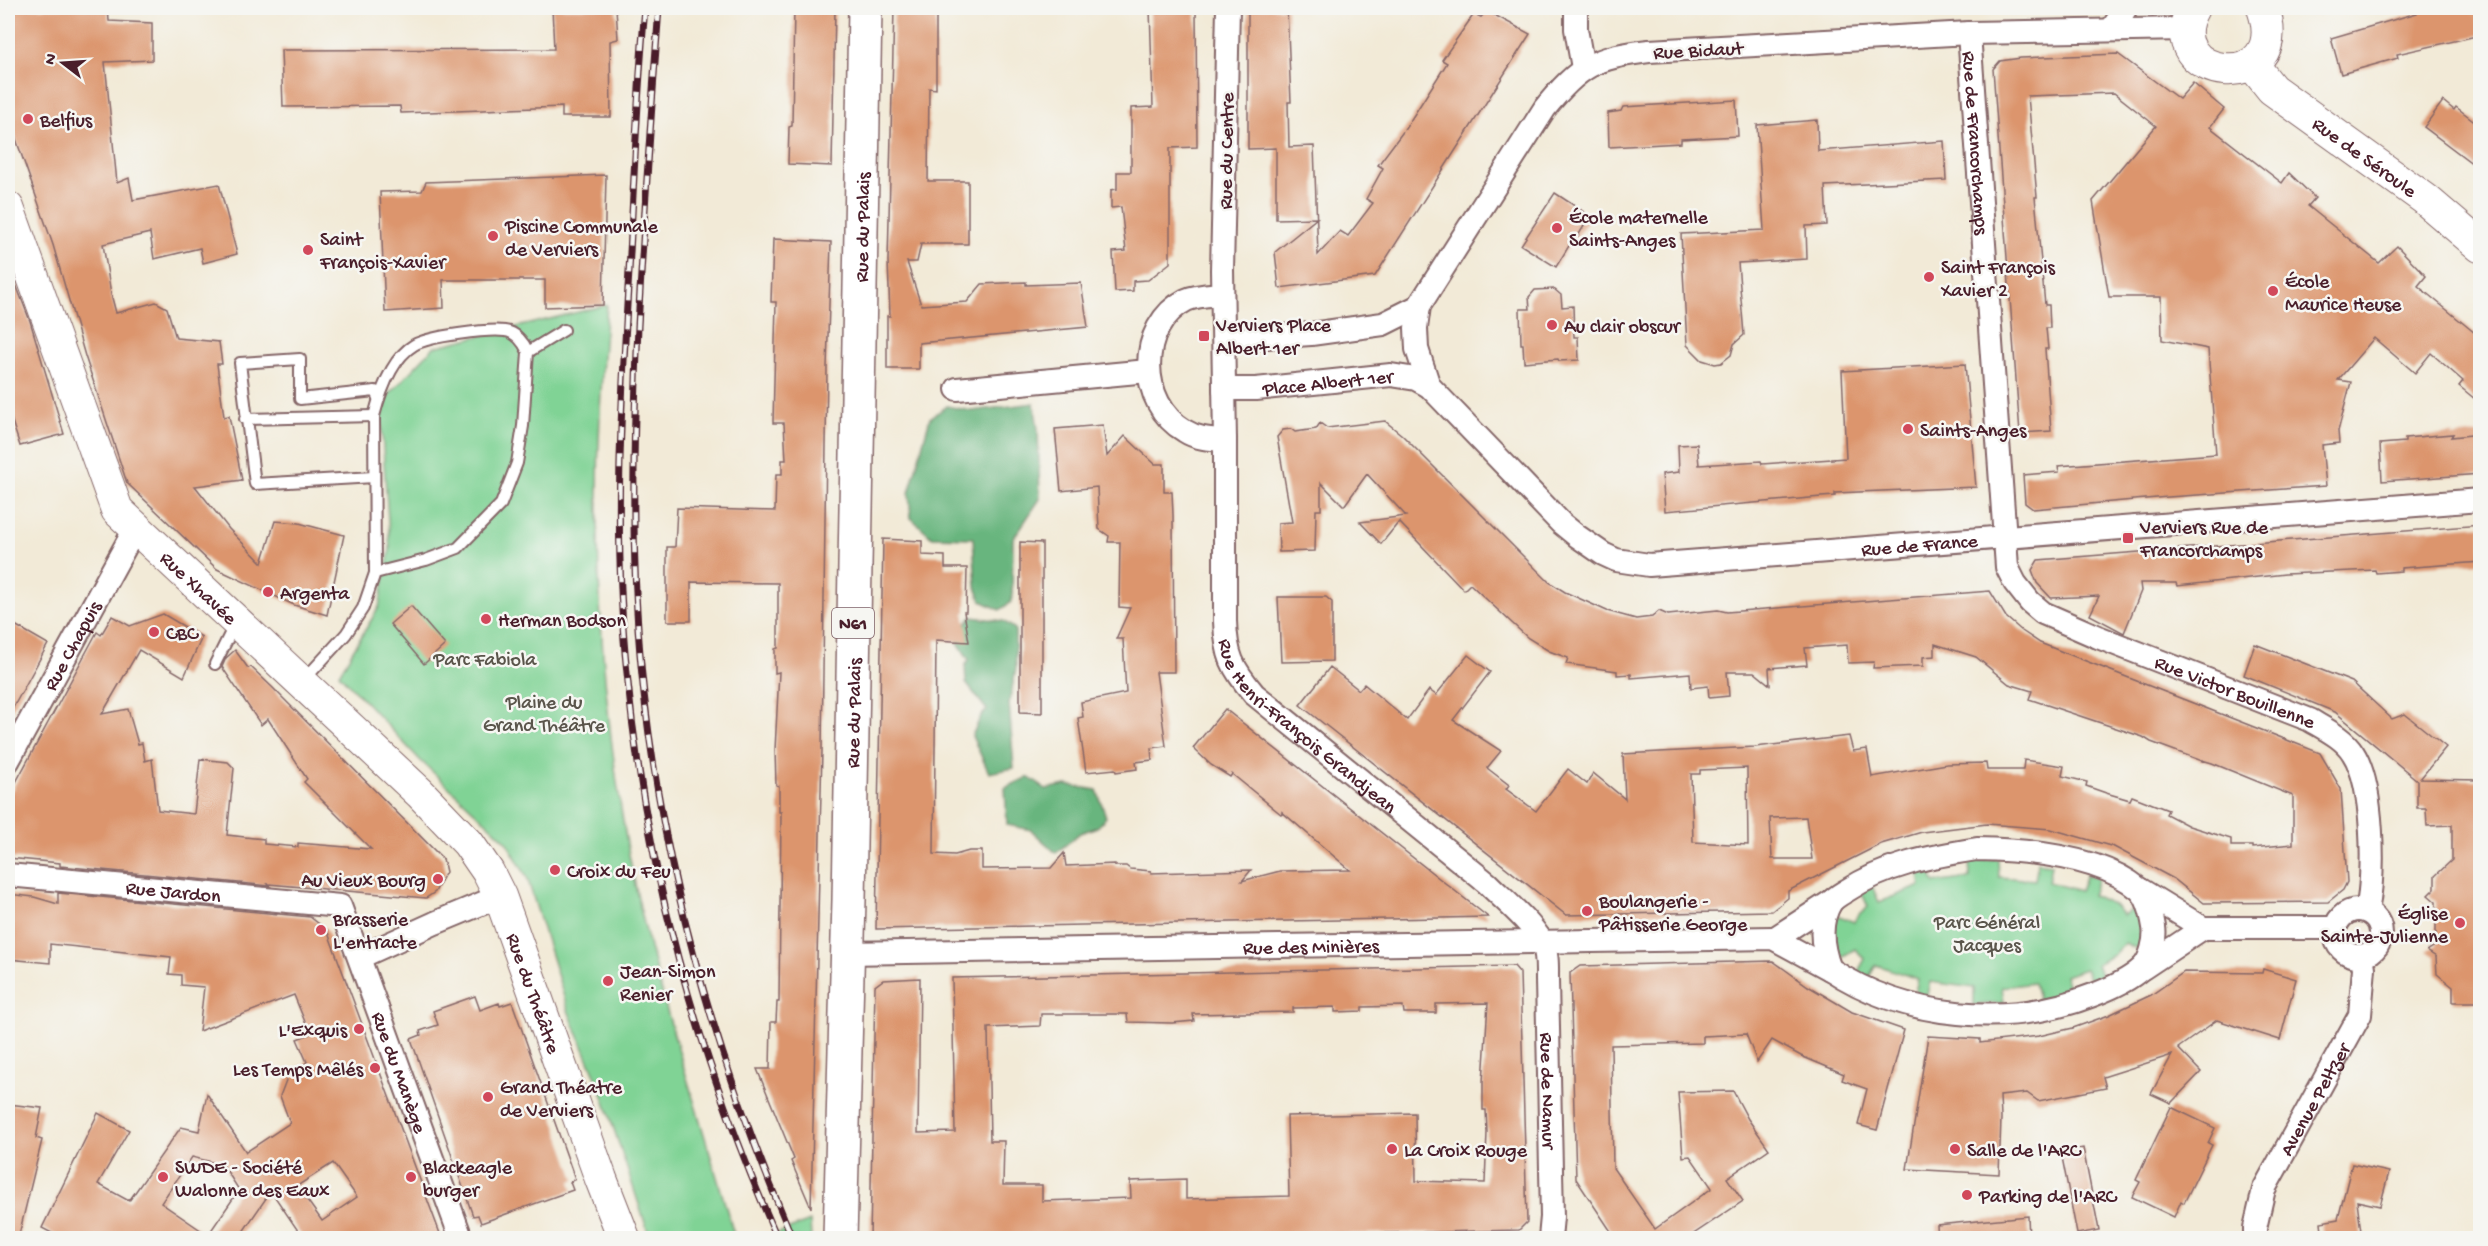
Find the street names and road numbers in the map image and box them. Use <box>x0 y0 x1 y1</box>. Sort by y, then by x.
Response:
street label: Rue Bidaut <box>1653 39 1745 66</box>
street label: Rue de Francorchamps <box>1955 50 1991 236</box>
street label: Rue du Centre <box>1216 92 1241 210</box>
street label: Rue de Séroule <box>2307 114 2420 205</box>
street label: Rue du Palais <box>852 171 877 283</box>
street label: Place Albert 1er <box>1261 367 1396 403</box>
street label: Rue de France <box>1860 531 1979 563</box>
street label: Rue Xhavée <box>154 548 241 632</box>
street label: Rue Chapuis <box>41 598 109 696</box>
road number: N61 <box>832 608 874 638</box>
street label: Rue Henri-François Grandjean <box>1211 637 1400 820</box>
street label: Rue Victor Bouillenne <box>2151 652 2318 736</box>
street label: Rue du Palais <box>843 657 868 769</box>
street label: Rue Jardon <box>124 878 222 910</box>
street label: Rue du Théâtre <box>499 931 564 1058</box>
street label: Rue des Minières <box>1243 936 1380 962</box>
street label: Rue du Manège <box>365 1009 430 1137</box>
street label: Rue de Namur <box>1533 1032 1559 1151</box>
street label: Avenue Peltzer <box>2277 1039 2358 1161</box>

